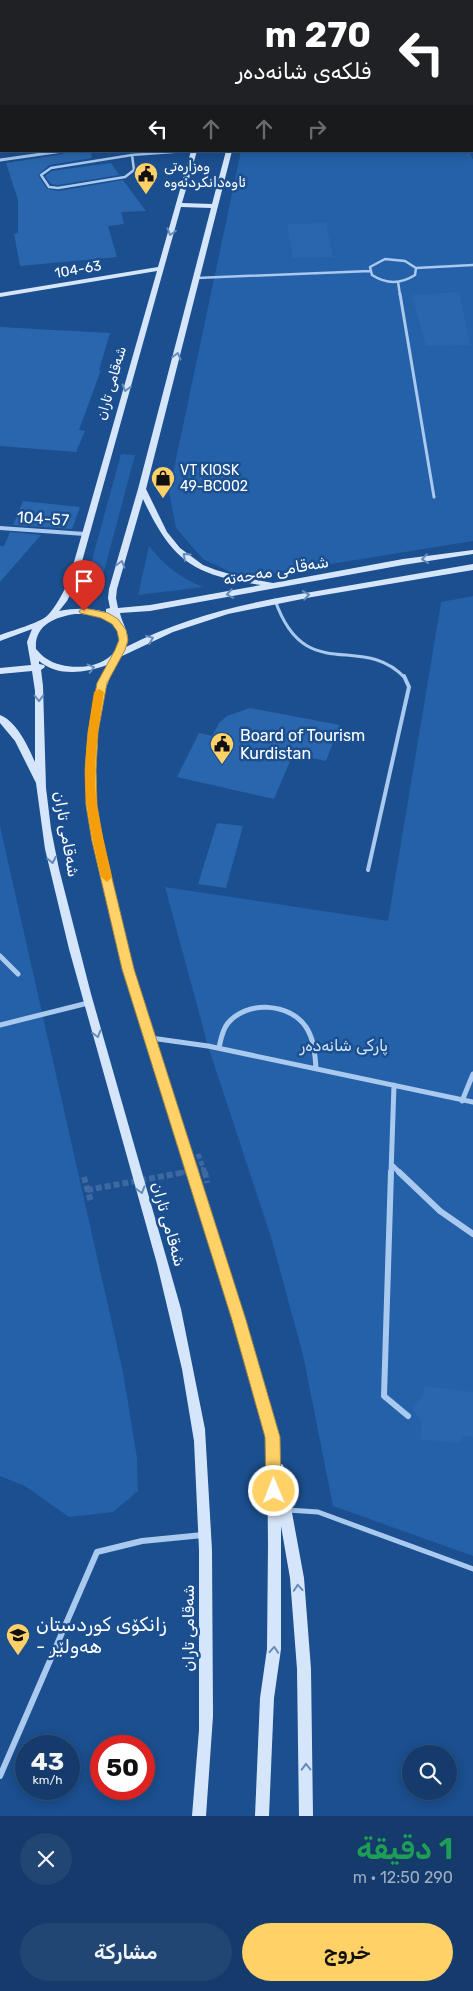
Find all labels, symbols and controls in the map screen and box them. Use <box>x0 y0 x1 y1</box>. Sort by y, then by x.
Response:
text: 270 m <box>265 14 371 56</box>
icon: left <box>389 20 454 85</box>
text: فلکەی شانەدەر <box>236 58 371 85</box>
icon: left <box>144 115 172 143</box>
icon: ahead <box>197 115 225 143</box>
icon: ahead <box>250 115 278 143</box>
icon: right <box>303 115 331 143</box>
place label: وەزارەتی ئاوەدانکردنەوە <box>164 158 246 191</box>
public building icon: وەزارەتی ئاوەدانکردنەوە <box>133 161 159 195</box>
one-way arrow <box>166 227 177 236</box>
street label: 104-63 <box>53 257 103 282</box>
street label: شەقامی تاران <box>93 344 130 422</box>
one-way arrow <box>171 353 181 361</box>
one-way arrow <box>122 384 132 392</box>
place label: VT KIOSK 49-BC002 <box>180 462 248 495</box>
shop icon: VT KIOSK 49-BC002 <box>150 465 176 499</box>
street label: 104-57 <box>16 507 70 530</box>
street label: شەقامی مەحەتە <box>222 552 330 589</box>
one-way arrow <box>182 553 191 562</box>
one-way arrow <box>420 553 428 564</box>
pin <box>63 560 105 611</box>
one-way arrow <box>115 560 125 569</box>
icon: arrive <box>70 567 98 595</box>
one-way arrow <box>226 588 235 598</box>
one-way arrow <box>301 590 310 600</box>
one-way arrow <box>145 635 154 645</box>
one-way arrow <box>86 663 95 674</box>
one-way arrow <box>34 694 44 702</box>
place label: Board of Tourism Kurdistan <box>240 726 365 763</box>
public building icon: Board of Tourism Kurdistan <box>209 731 235 765</box>
street label: شەقامی تاران <box>49 790 83 879</box>
one-way arrow <box>47 855 57 864</box>
one-way arrow <box>91 1029 101 1038</box>
park label: پارکی شانەدەر <box>299 1036 388 1056</box>
street label: شەقامی تاران <box>146 1180 190 1269</box>
one-way arrow <box>135 1186 146 1195</box>
position arrow <box>247 1464 299 1516</box>
one-way arrow <box>292 1583 303 1591</box>
street label: شەقامی تاران <box>179 1585 199 1671</box>
place label: زانکۆی کوردستان - هەولێر <box>36 1613 167 1658</box>
school or university icon: زانکۆی کوردستان - هەولێر <box>5 1622 31 1656</box>
one-way arrow <box>268 1645 279 1653</box>
speed limit sign: 50 <box>90 1735 155 1800</box>
map controls <box>402 1745 457 1800</box>
button: search <box>402 1745 457 1800</box>
text: 43 <box>31 1747 64 1776</box>
one-way arrow <box>301 1763 311 1771</box>
text: km/h <box>33 1773 62 1787</box>
text: 1 دقيقة <box>356 1831 453 1867</box>
button: close <box>20 1833 72 1885</box>
text: 290 m · 12:50 <box>353 1868 453 1887</box>
button: مشاركة <box>20 1923 232 1981</box>
button: خروج <box>242 1923 453 1981</box>

